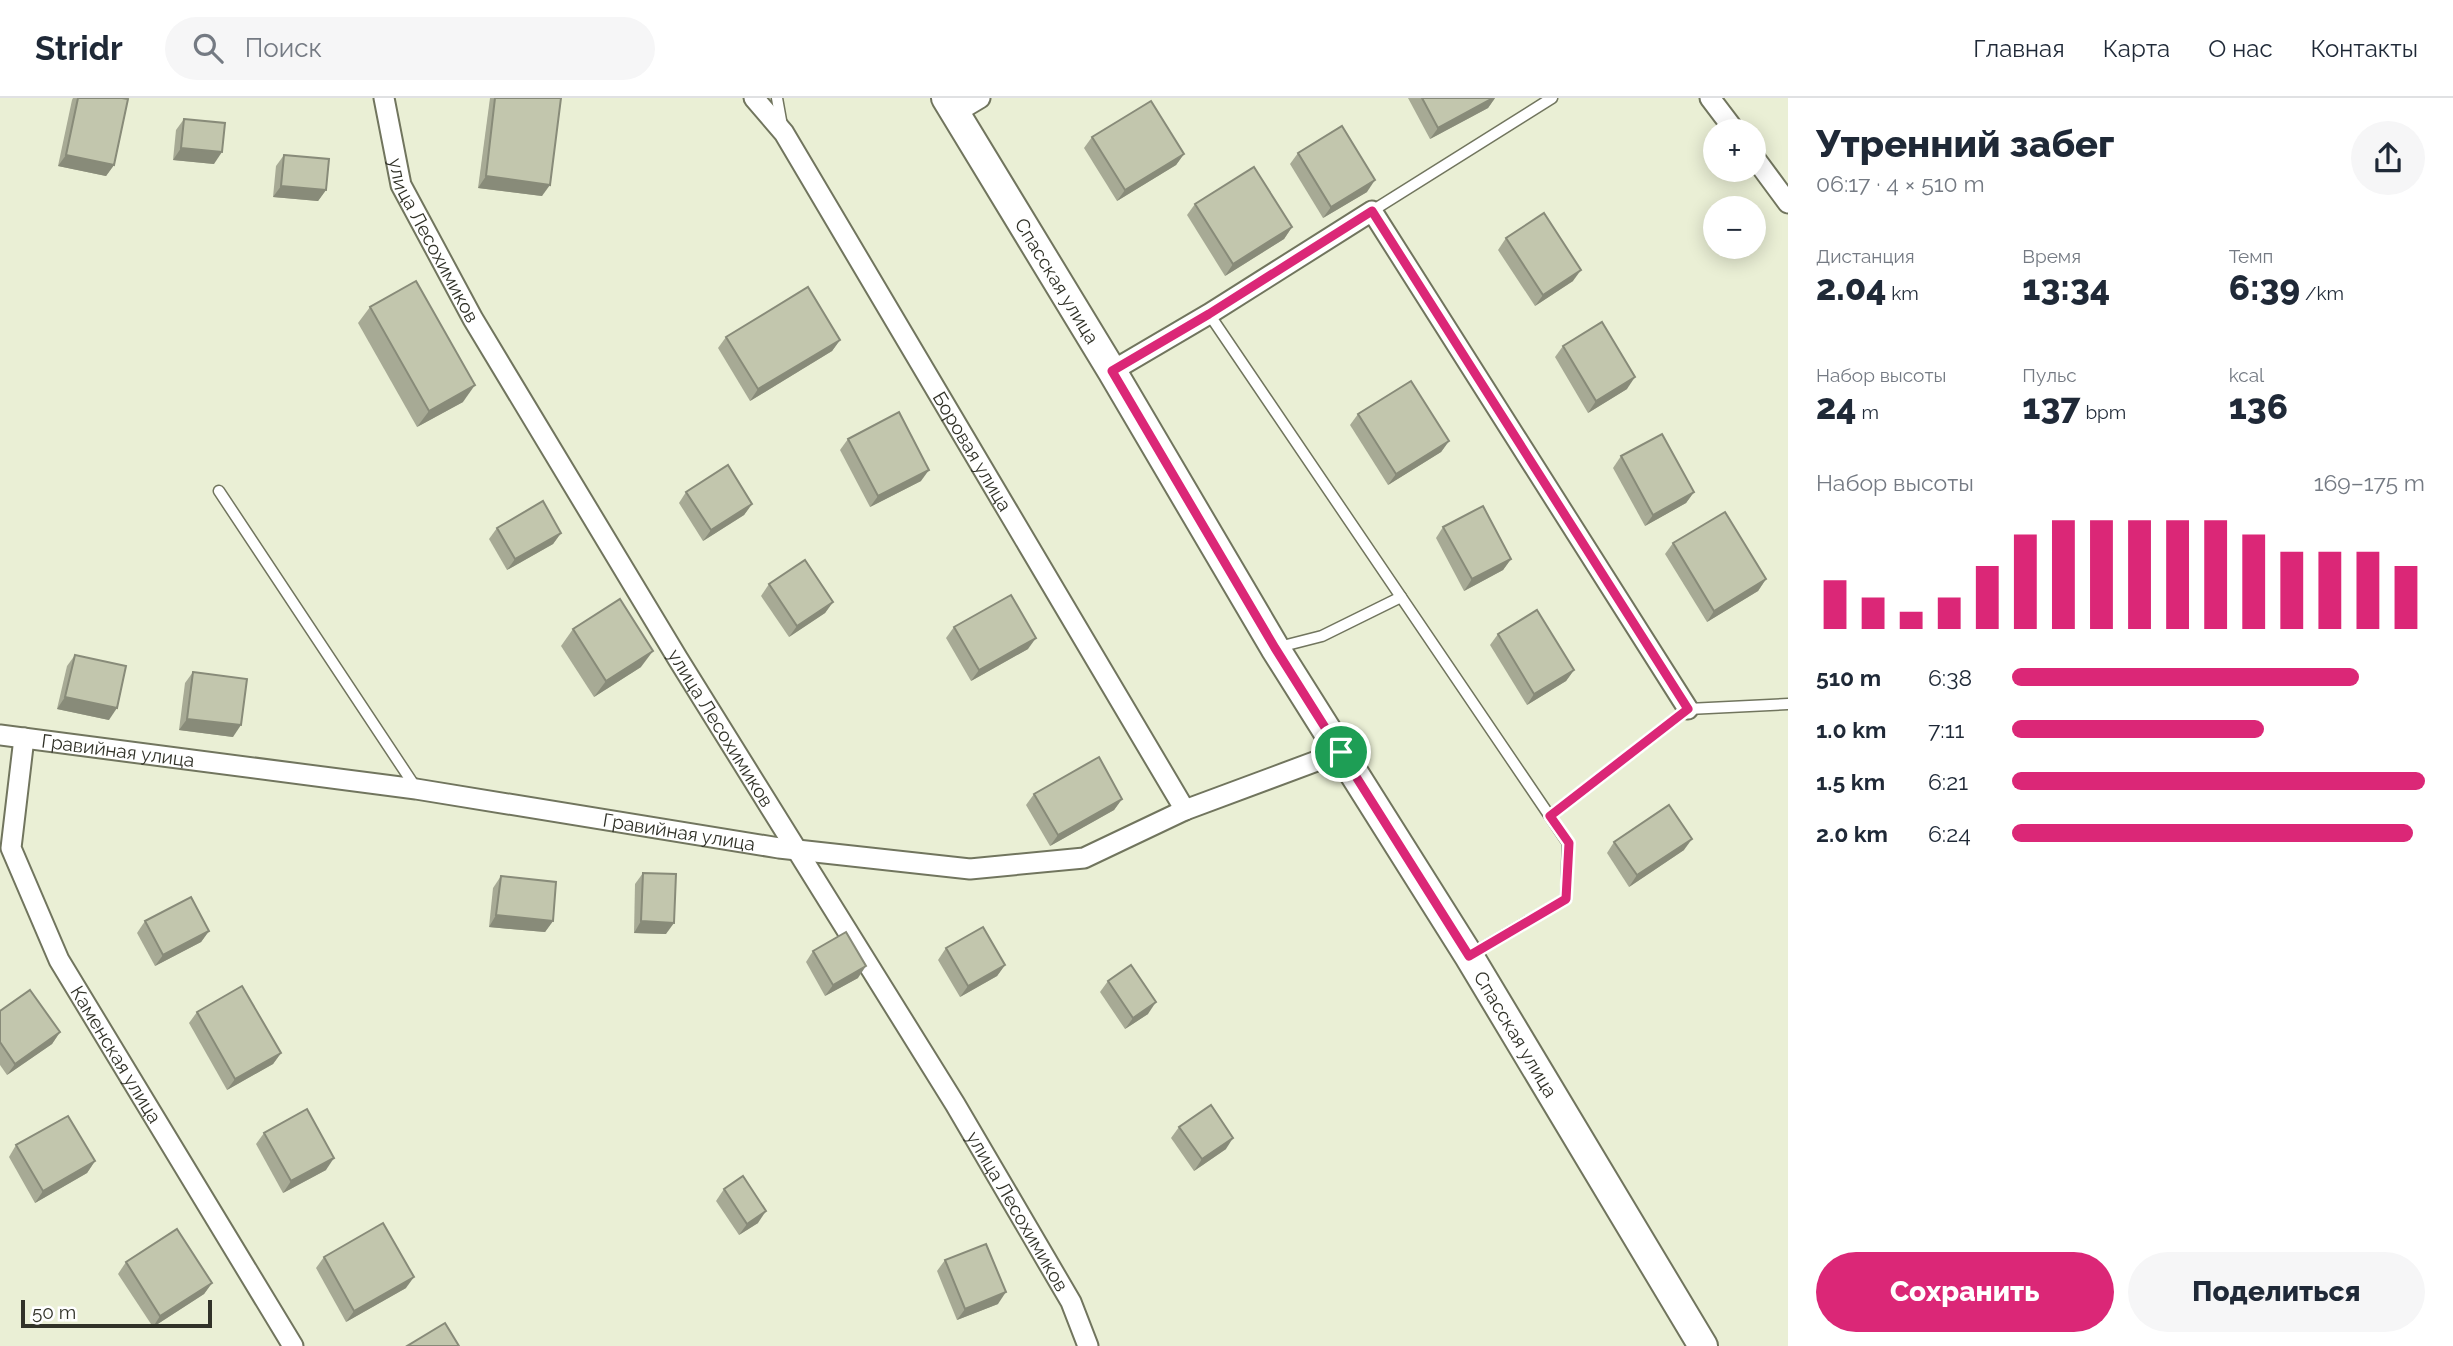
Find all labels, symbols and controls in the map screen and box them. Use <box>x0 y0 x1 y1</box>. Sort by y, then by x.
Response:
search box <box>165 17 655 80</box>
text: Stridr <box>35 29 123 68</box>
icon: search <box>189 29 227 67</box>
text: Поиск <box>245 33 322 63</box>
text: Главная <box>1973 34 2065 63</box>
text: Карта <box>2103 34 2170 63</box>
text: О нас <box>2208 34 2273 63</box>
text: Контакты <box>2311 34 2418 63</box>
map controls <box>1703 119 1766 259</box>
button: + <box>1703 119 1766 182</box>
text: Утренний забег <box>1816 121 2114 166</box>
button: share <box>2351 121 2425 195</box>
street label: улица Лесохимиков <box>385 156 484 326</box>
text: 06:17 · 4 × 510 m <box>1816 170 1985 197</box>
button: − <box>1703 196 1766 259</box>
street label: Спасская улица <box>1011 214 1104 348</box>
text: Дистанция <box>1816 245 1915 267</box>
text: Время <box>2022 245 2081 267</box>
text: Темп <box>2229 245 2273 267</box>
text: 2.04 <box>1816 267 1886 308</box>
text: 13:34 <box>2022 267 2110 308</box>
text: 6:39 <box>2229 267 2300 308</box>
text: km <box>1886 282 1919 304</box>
text: /km <box>2300 282 2344 304</box>
text: Набор высоты <box>1816 364 1946 386</box>
text: Пульс <box>2022 364 2077 386</box>
text: kcal <box>2229 364 2264 386</box>
text: 24 <box>1816 386 1857 427</box>
text: 137 <box>2022 386 2081 427</box>
text: 136 <box>2229 386 2288 427</box>
street label: Боровая улица <box>929 387 1016 515</box>
text: m <box>1857 401 1879 423</box>
text: bpm <box>2081 401 2126 423</box>
text: Набор высоты <box>1816 469 1974 496</box>
text: 169–175 m <box>2314 469 2425 496</box>
street label: улица Лесохимиков <box>664 645 778 811</box>
text: 510 m <box>1816 664 1881 691</box>
text: 6:38 <box>1928 664 1972 691</box>
text: 1.0 km <box>1816 716 1886 743</box>
text: 7:11 <box>1928 716 1964 743</box>
pin <box>1311 722 1371 782</box>
street label: Гравийная улица <box>40 729 196 771</box>
icon: arrive <box>1322 733 1360 771</box>
text: 1.5 km <box>1816 768 1885 795</box>
text: 6:21 <box>1928 768 1968 795</box>
street label: Гравийная улица <box>601 809 757 855</box>
text: 2.0 km <box>1816 820 1888 847</box>
text: 6:24 <box>1928 820 1971 847</box>
street label: Спасская улица <box>1470 967 1562 1101</box>
street label: Каменская улица <box>66 982 166 1127</box>
street label: улица Лесохимиков <box>962 1127 1073 1295</box>
button: Сохранить <box>1816 1252 2114 1332</box>
button: Поделиться <box>2128 1252 2425 1332</box>
scale bar <box>21 1297 212 1329</box>
text: 50 m <box>32 1301 76 1323</box>

